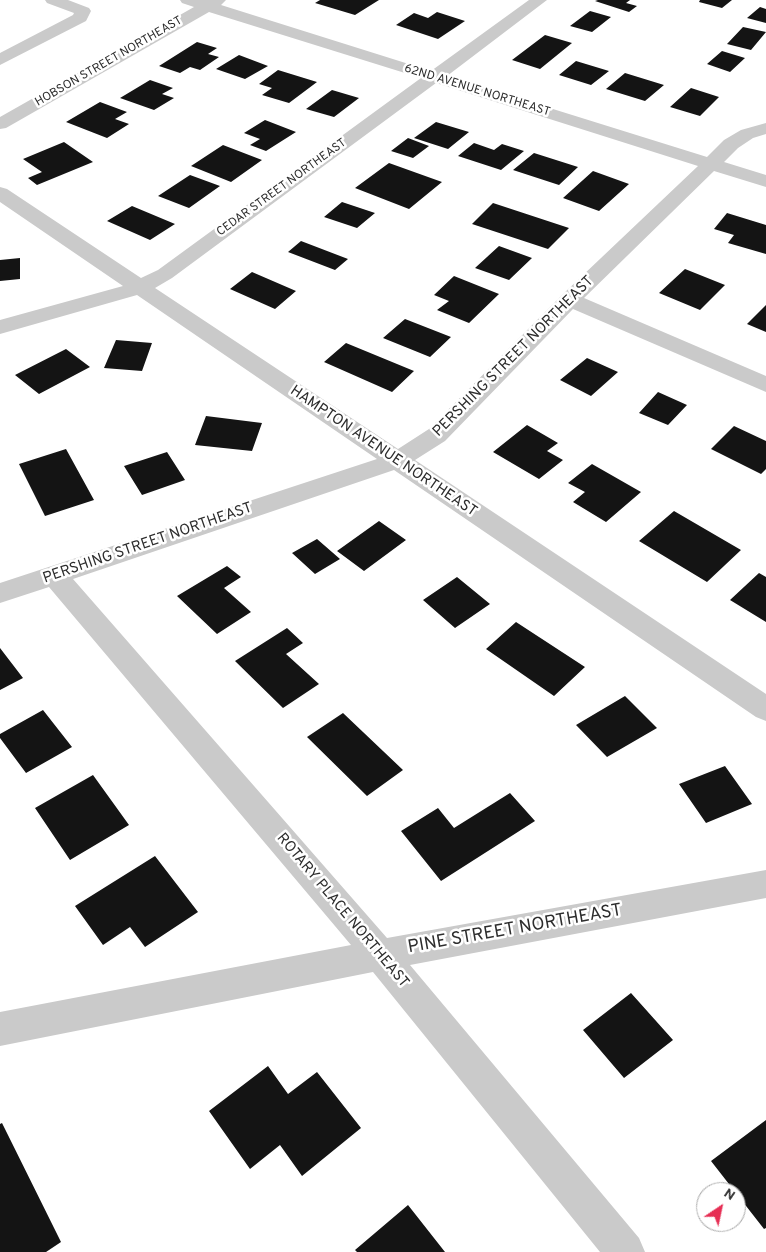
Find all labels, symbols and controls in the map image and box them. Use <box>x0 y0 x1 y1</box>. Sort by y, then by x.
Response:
street label: HOBSON STREET NORTHEAST <box>33 14 185 110</box>
street label: 62ND AVENUE NORTHEAST <box>402 62 552 120</box>
street label: CEDAR STREET NORTHEAST <box>214 136 350 240</box>
street label: PERSHING STREET NORTHEAST <box>430 273 598 441</box>
street label: HAMPTON AVENUE NORTHEAST <box>286 383 480 521</box>
street label: PERSHING STREET NORTHEAST <box>41 500 255 588</box>
street label: ROTARY PLACE NORTHEAST <box>272 830 412 992</box>
street label: PINE STREET NORTHEAST <box>406 901 624 959</box>
north arrow <box>696 1182 746 1232</box>
text: N <box>720 1185 738 1205</box>

